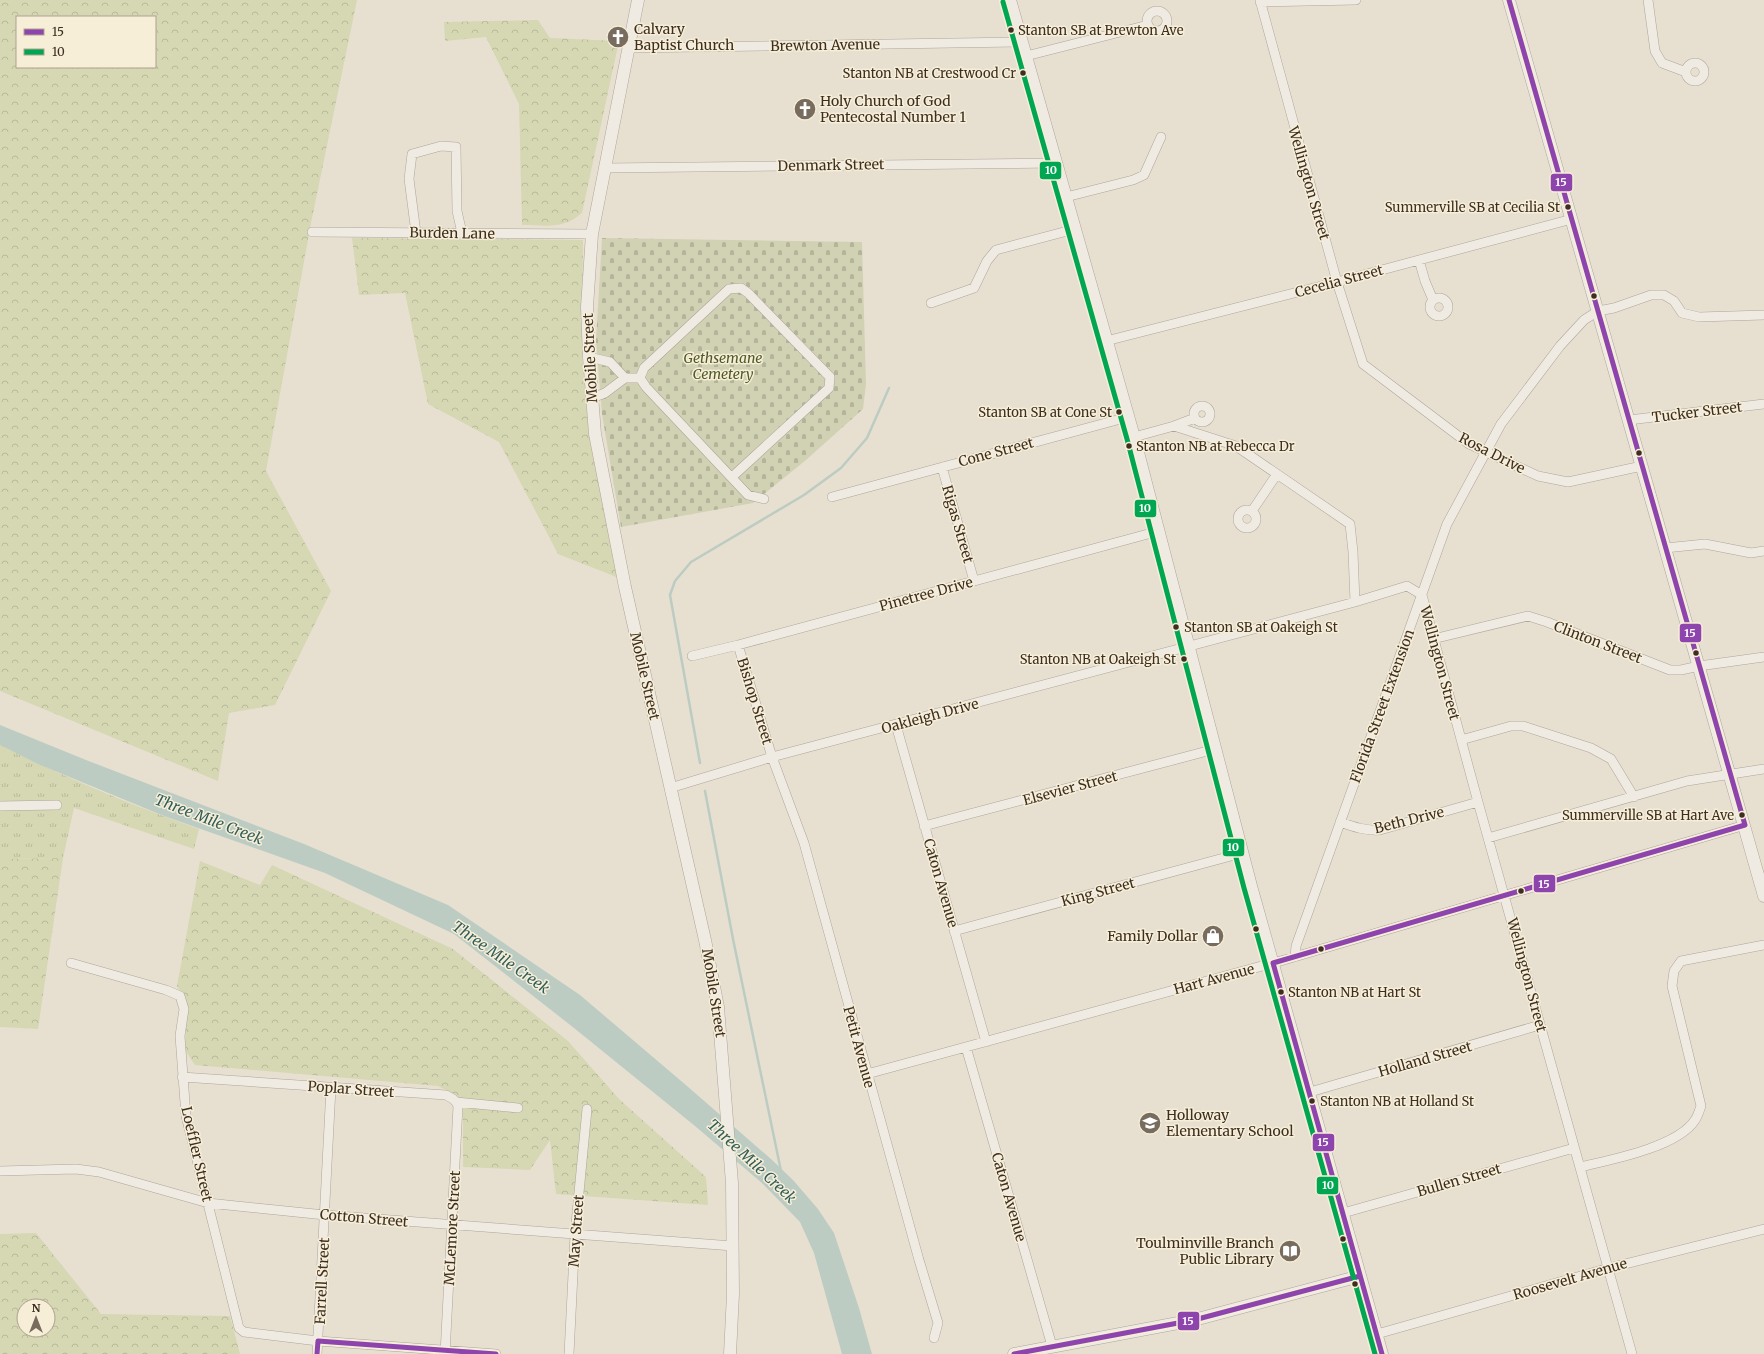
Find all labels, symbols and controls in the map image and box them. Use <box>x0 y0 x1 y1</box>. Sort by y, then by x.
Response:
legend <box>16 16 156 68</box>
place label: Calvary Baptist Church <box>634 20 734 54</box>
place label: Stanton SB at Brewton Ave <box>1018 22 1184 39</box>
text: 15 <box>52 24 64 39</box>
church icon: Calvary Baptist Church <box>605 24 631 50</box>
marker: Stanton SB at Brewton Ave <box>1006 25 1016 35</box>
street label: Brewton Avenue <box>770 35 880 55</box>
text: 10 <box>52 44 65 59</box>
place label: Stanton NB at Crestwood Cr <box>843 65 1016 82</box>
marker: Stanton NB at Crestwood Cr <box>1018 68 1028 78</box>
place label: Holy Church of God Pentecostal Number 1 <box>820 92 966 126</box>
church icon: Holy Church of God Pentecostal Number 1 <box>792 96 818 122</box>
street label: Wellington Street <box>1284 123 1334 242</box>
street label: Denmark Street <box>777 155 885 175</box>
line badge: 10 <box>1039 161 1062 180</box>
text: 10 <box>1045 163 1057 177</box>
line badge: 15 <box>1550 173 1573 192</box>
text: 15 <box>1555 175 1567 189</box>
place label: Summerville SB at Cecilia St <box>1385 199 1560 216</box>
marker: Summerville SB at Cecilia St <box>1563 202 1573 212</box>
street label: Burden Lane <box>409 223 495 243</box>
street label: Cecelia Street <box>1293 260 1386 301</box>
unlabelled marker <box>1589 291 1599 301</box>
street label: Mobile Street <box>579 312 601 403</box>
park label: Gethsemane Cemetery <box>684 349 762 383</box>
street label: Tucker Street <box>1651 397 1744 426</box>
place label: Stanton SB at Cone St <box>978 404 1112 421</box>
marker: Stanton SB at Cone St <box>1114 407 1124 417</box>
street label: Rosa Drive <box>1456 429 1528 477</box>
street label: Cone Street <box>956 433 1036 471</box>
place label: Stanton NB at Rebecca Dr <box>1136 438 1295 455</box>
marker: Stanton NB at Rebecca Dr <box>1124 441 1134 451</box>
unlabelled marker <box>1634 448 1644 458</box>
street label: Rigas Street <box>938 483 978 566</box>
line badge: 10 <box>1134 499 1157 518</box>
text: 10 <box>1139 501 1151 515</box>
street label: Pinetree Drive <box>877 573 975 615</box>
street label: Wellington Street <box>1416 603 1464 723</box>
street label: Clinton Street <box>1551 617 1645 667</box>
place label: Stanton SB at Oakeigh St <box>1184 619 1338 636</box>
marker: Stanton SB at Oakeigh St <box>1171 622 1181 632</box>
line badge: 15 <box>1679 623 1702 643</box>
text: 15 <box>1684 626 1696 640</box>
street label: Florida Street Extension <box>1346 627 1418 785</box>
street label: Mobile Street <box>626 630 664 722</box>
unlabelled marker <box>1691 648 1701 658</box>
place label: Stanton NB at Oakeigh St <box>1020 651 1176 668</box>
marker: Stanton NB at Oakeigh St <box>1179 654 1189 664</box>
street label: Bishop Street <box>733 655 777 747</box>
street label: Oakleigh Drive <box>879 694 981 738</box>
street label: Elsevier Street <box>1021 767 1120 809</box>
water label: Three Mile Creek <box>152 790 266 849</box>
street label: Beth Drive <box>1372 803 1446 837</box>
place label: Summerville SB at Hart Ave <box>1562 807 1734 824</box>
marker: Summerville SB at Hart Ave <box>1737 810 1747 820</box>
street label: Caton Avenue <box>920 836 962 930</box>
line badge: 10 <box>1222 838 1245 857</box>
text: 10 <box>1227 840 1239 854</box>
street label: King Street <box>1059 873 1137 910</box>
line badge: 15 <box>1533 874 1556 893</box>
text: 15 <box>1538 877 1550 891</box>
unlabelled marker <box>1516 886 1526 896</box>
street label: Wellington Street <box>1503 915 1551 1035</box>
water label: Three Mile Creek <box>449 916 554 998</box>
shop icon: Family Dollar <box>1200 923 1226 949</box>
unlabelled marker <box>1251 924 1261 934</box>
place label: Family Dollar <box>1107 927 1198 945</box>
unlabelled marker <box>1316 944 1326 954</box>
street label: Mobile Street <box>698 947 730 1039</box>
street label: Hart Avenue <box>1172 960 1256 998</box>
place label: Stanton NB at Hart St <box>1288 984 1421 1001</box>
marker: Stanton NB at Hart St <box>1276 987 1286 997</box>
street label: Petit Avenue <box>839 1004 879 1090</box>
street label: Holland Street <box>1376 1037 1474 1081</box>
street label: Poplar Street <box>307 1077 396 1101</box>
place label: Stanton NB at Holland St <box>1320 1093 1474 1110</box>
marker: Stanton NB at Holland St <box>1307 1096 1317 1106</box>
street label: Loeffler Street <box>177 1105 217 1204</box>
place label: Holloway Elementary School <box>1166 1106 1294 1140</box>
school or university icon: Holloway Elementary School <box>1137 1110 1163 1136</box>
water label: Three Mile Creek <box>704 1115 801 1207</box>
line badge: 15 <box>1312 1133 1335 1152</box>
text: 15 <box>1317 1135 1329 1149</box>
street label: Caton Avenue <box>988 1150 1030 1244</box>
street label: Bullen Street <box>1415 1159 1504 1201</box>
street label: McLemore Street <box>440 1169 464 1286</box>
line badge: 10 <box>1316 1176 1339 1195</box>
text: 10 <box>1322 1178 1334 1192</box>
street label: May Street <box>564 1194 588 1268</box>
street label: Cotton Street <box>319 1205 409 1231</box>
place label: Toulminville Branch Public Library <box>1136 1234 1275 1268</box>
unlabelled marker <box>1338 1234 1348 1244</box>
street label: Farrell Street <box>311 1236 333 1325</box>
library icon: Toulminville Branch Public Library <box>1277 1238 1303 1264</box>
street label: Roosevelt Avenue <box>1511 1254 1629 1304</box>
unlabelled marker <box>1350 1279 1360 1289</box>
north arrow <box>16 1298 56 1338</box>
text: N <box>32 1301 41 1315</box>
line badge: 15 <box>1177 1311 1200 1331</box>
text: 15 <box>1182 1314 1194 1328</box>

